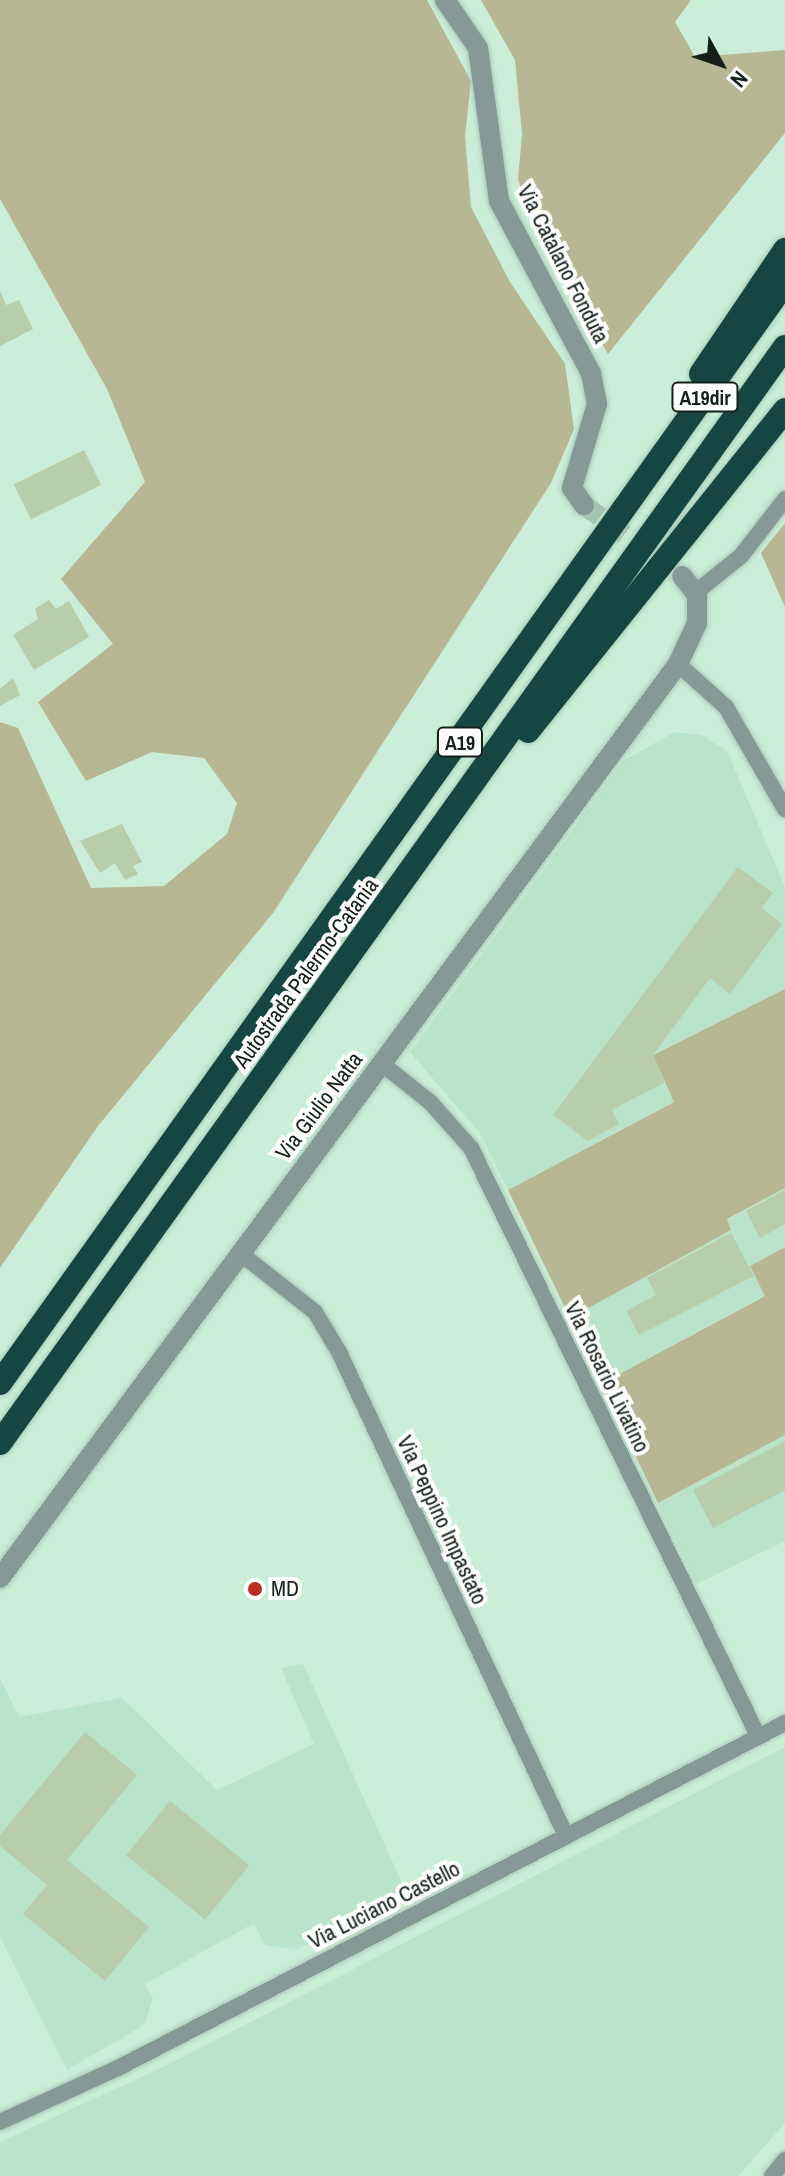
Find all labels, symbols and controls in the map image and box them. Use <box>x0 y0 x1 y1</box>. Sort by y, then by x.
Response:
north arrow <box>681 24 761 104</box>
text: N <box>724 65 755 94</box>
street label: Via Catalano Fonduta <box>512 180 614 348</box>
road number: A19dir <box>671 381 739 413</box>
road number: A19 <box>436 726 484 758</box>
street label: Autostrada Palermo-Catania <box>228 873 384 1073</box>
street label: Via Giulio Natta <box>270 1047 368 1165</box>
street label: Via Rosario Livatino <box>559 1297 655 1457</box>
street label: Via Peppino Impastato <box>391 1431 493 1609</box>
place label: MD <box>271 1576 299 1602</box>
marker: MD <box>246 1580 264 1598</box>
street label: Via Luciano Castello <box>304 1856 464 1954</box>

